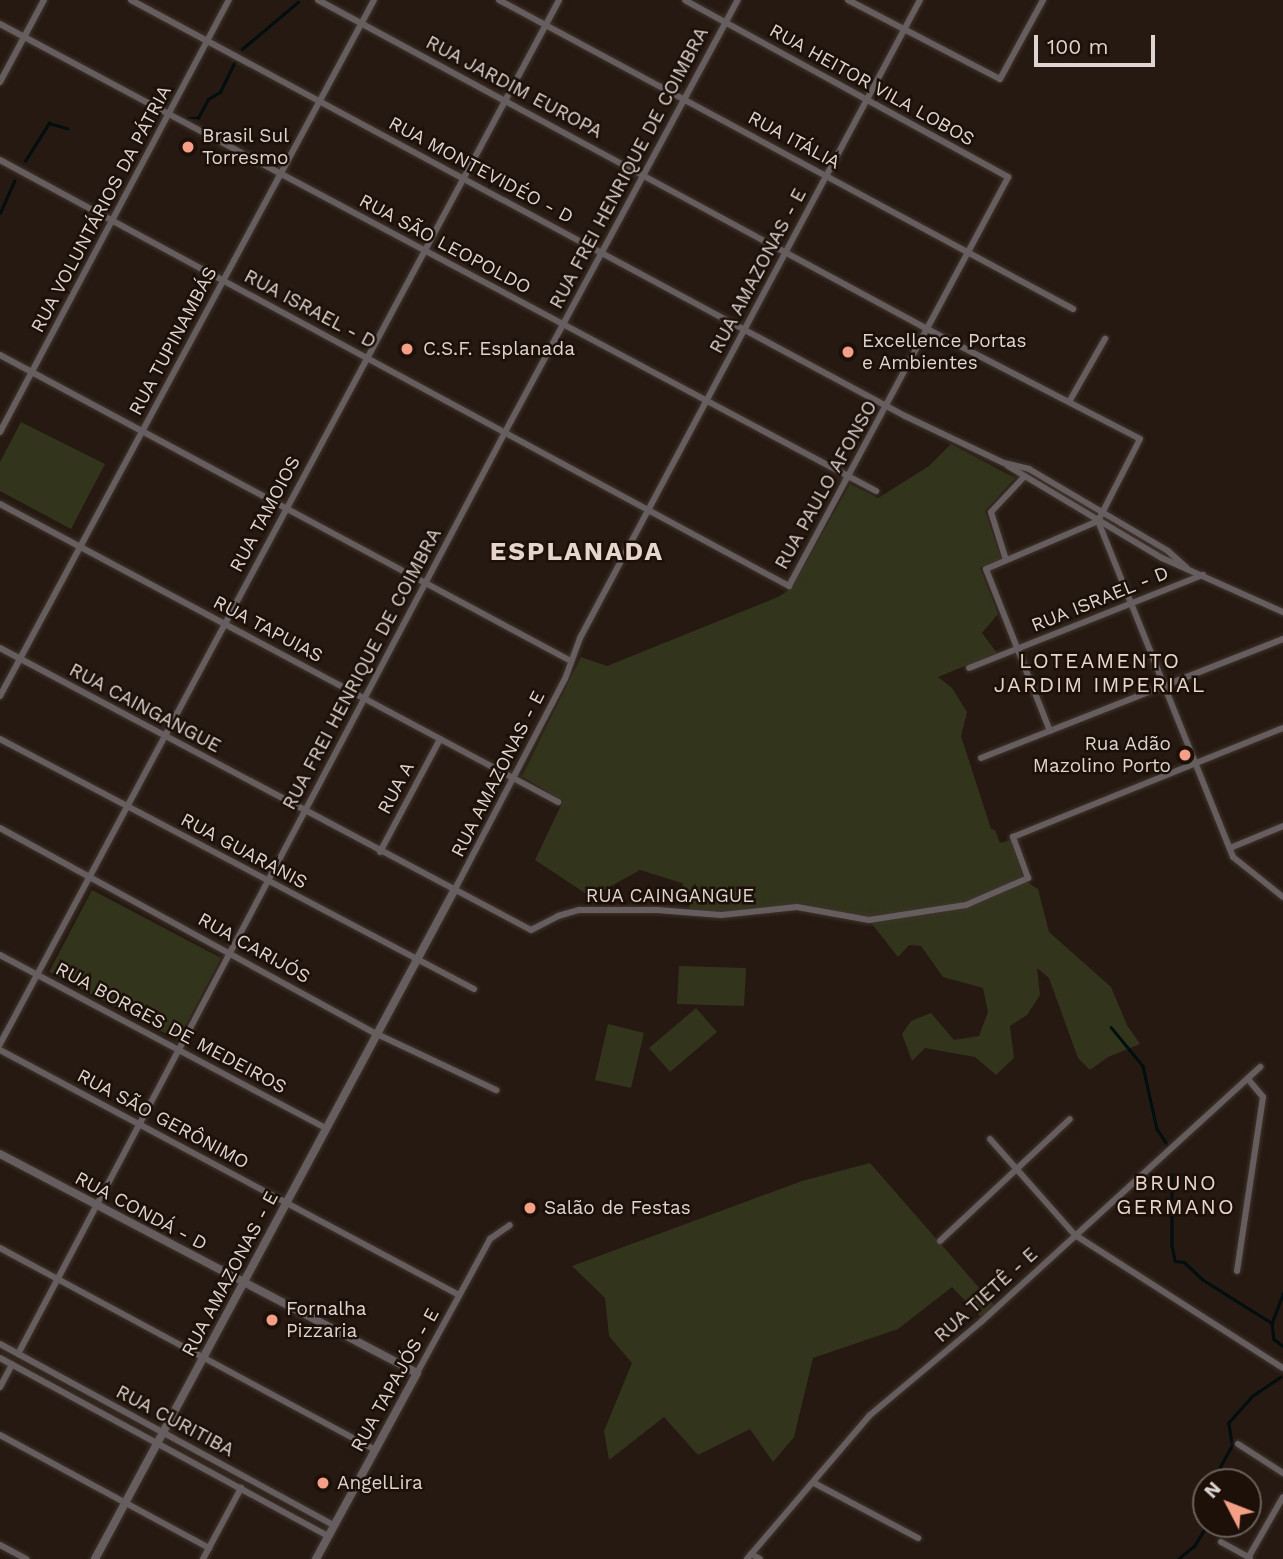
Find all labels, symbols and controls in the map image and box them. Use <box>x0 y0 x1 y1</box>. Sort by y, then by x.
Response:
street label: RUA HEITOR VILA LOBOS <box>765 19 979 151</box>
scale bar <box>1038 21 1159 65</box>
street label: RUA FREI HENRIQUE DE COIMBRA <box>545 23 713 313</box>
street label: RUA JARDIM EUROPA <box>421 31 607 143</box>
text: 100 m <box>1047 34 1109 59</box>
street label: RUA VOLUNTÁRIOS DA PÁTRIA <box>25 81 177 337</box>
street label: RUA ITÁLIA <box>744 106 844 174</box>
street label: RUA MONTEVIDÉO - D <box>384 111 578 229</box>
place label: Brasil Sul Torresmo <box>202 125 290 169</box>
marker: Brasil Sul Torresmo <box>180 139 196 155</box>
street label: RUA AMAZONAS - E <box>704 184 812 358</box>
street label: RUA SÃO LEOPOLDO <box>355 189 535 299</box>
street label: RUA TUPINAMBÁS <box>124 262 222 420</box>
street label: RUA ISRAEL - D <box>240 264 380 354</box>
place label: Excellence Portas e Ambientes <box>862 330 1027 374</box>
place label: C.S.F. Esplanada <box>423 338 575 360</box>
marker: C.S.F. Esplanada <box>397 339 417 359</box>
marker: Excellence Portas e Ambientes <box>840 344 856 360</box>
street label: RUA PAULO AFONSO <box>770 396 882 574</box>
street label: RUA TAMOIOS <box>225 452 305 576</box>
street label: RUA FREI HENRIQUE DE COIMBRA <box>278 524 446 814</box>
district label: ESPLANADA <box>491 536 663 568</box>
street label: RUA ISRAEL - D <box>1027 561 1173 637</box>
street label: RUA TAPUIAS <box>209 590 327 668</box>
district label: LOTEAMENTO JARDIM IMPERIAL <box>996 648 1204 698</box>
street label: RUA CAINGANGUE <box>65 658 225 758</box>
street label: RUA AMAZONAS - E <box>446 686 550 862</box>
place label: Rua Adão Mazolino Porto <box>1033 733 1171 777</box>
marker: Rua Adão Mazolino Porto <box>1177 747 1193 763</box>
street label: RUA A <box>373 757 419 819</box>
street label: RUA GUARANIS <box>176 808 312 894</box>
street label: RUA CAINGANGUE <box>585 885 755 907</box>
street label: RUA CARIJÓS <box>194 908 314 988</box>
street label: RUA BORGES DE MEDEIROS <box>51 957 291 1099</box>
street label: RUA SÃO GERÔNIMO <box>73 1064 253 1174</box>
street label: RUA CONDÁ - D <box>70 1166 212 1256</box>
district label: BRUNO GERMANO <box>1117 1170 1235 1220</box>
street label: RUA AMAZONAS - E <box>176 1187 284 1361</box>
place label: Salão de Festas <box>544 1197 691 1219</box>
marker: Salão de Festas <box>522 1200 538 1216</box>
street label: RUA TIETÊ - E <box>929 1242 1043 1348</box>
place label: Fornalha Pizzaria <box>286 1298 367 1342</box>
street label: RUA TAPAJÓS - E <box>346 1304 444 1456</box>
marker: Fornalha Pizzaria <box>264 1312 280 1328</box>
street label: RUA CURITIBA <box>112 1380 238 1462</box>
north arrow <box>1192 1468 1262 1538</box>
place label: AngelLira <box>337 1472 423 1494</box>
marker: AngelLira <box>315 1475 331 1491</box>
text: N <box>1199 1477 1226 1503</box>

